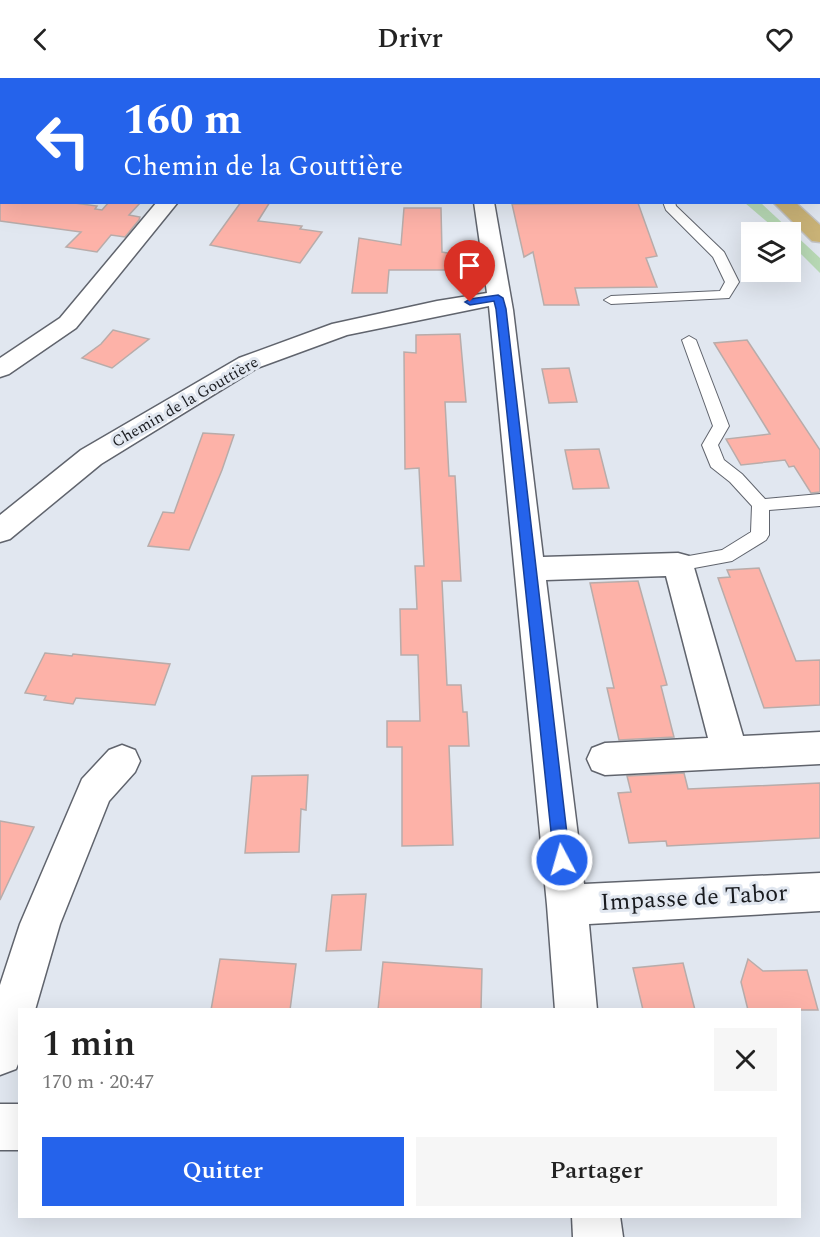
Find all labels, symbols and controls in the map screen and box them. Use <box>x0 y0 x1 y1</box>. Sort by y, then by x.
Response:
text: Drivr <box>377 18 443 60</box>
icon: back <box>24 23 57 56</box>
icon: heart <box>763 23 796 56</box>
text: 160 m <box>123 89 242 152</box>
icon: left <box>24 102 102 180</box>
text: Chemin de la Gouttière <box>123 146 403 188</box>
map controls <box>741 222 801 282</box>
button: layers <box>741 222 801 282</box>
pin <box>444 240 495 302</box>
icon: arrive <box>453 249 486 282</box>
street label: Chemin de la Gouttière <box>107 350 263 454</box>
position arrow <box>530 828 594 892</box>
street label: Impasse de Tabor <box>599 875 789 921</box>
text: 1 min <box>42 1017 135 1072</box>
button: close <box>714 1028 777 1091</box>
text: 170 m · 20:47 <box>42 1067 154 1097</box>
button: Quitter <box>42 1137 404 1206</box>
button: Partager <box>416 1137 777 1206</box>

